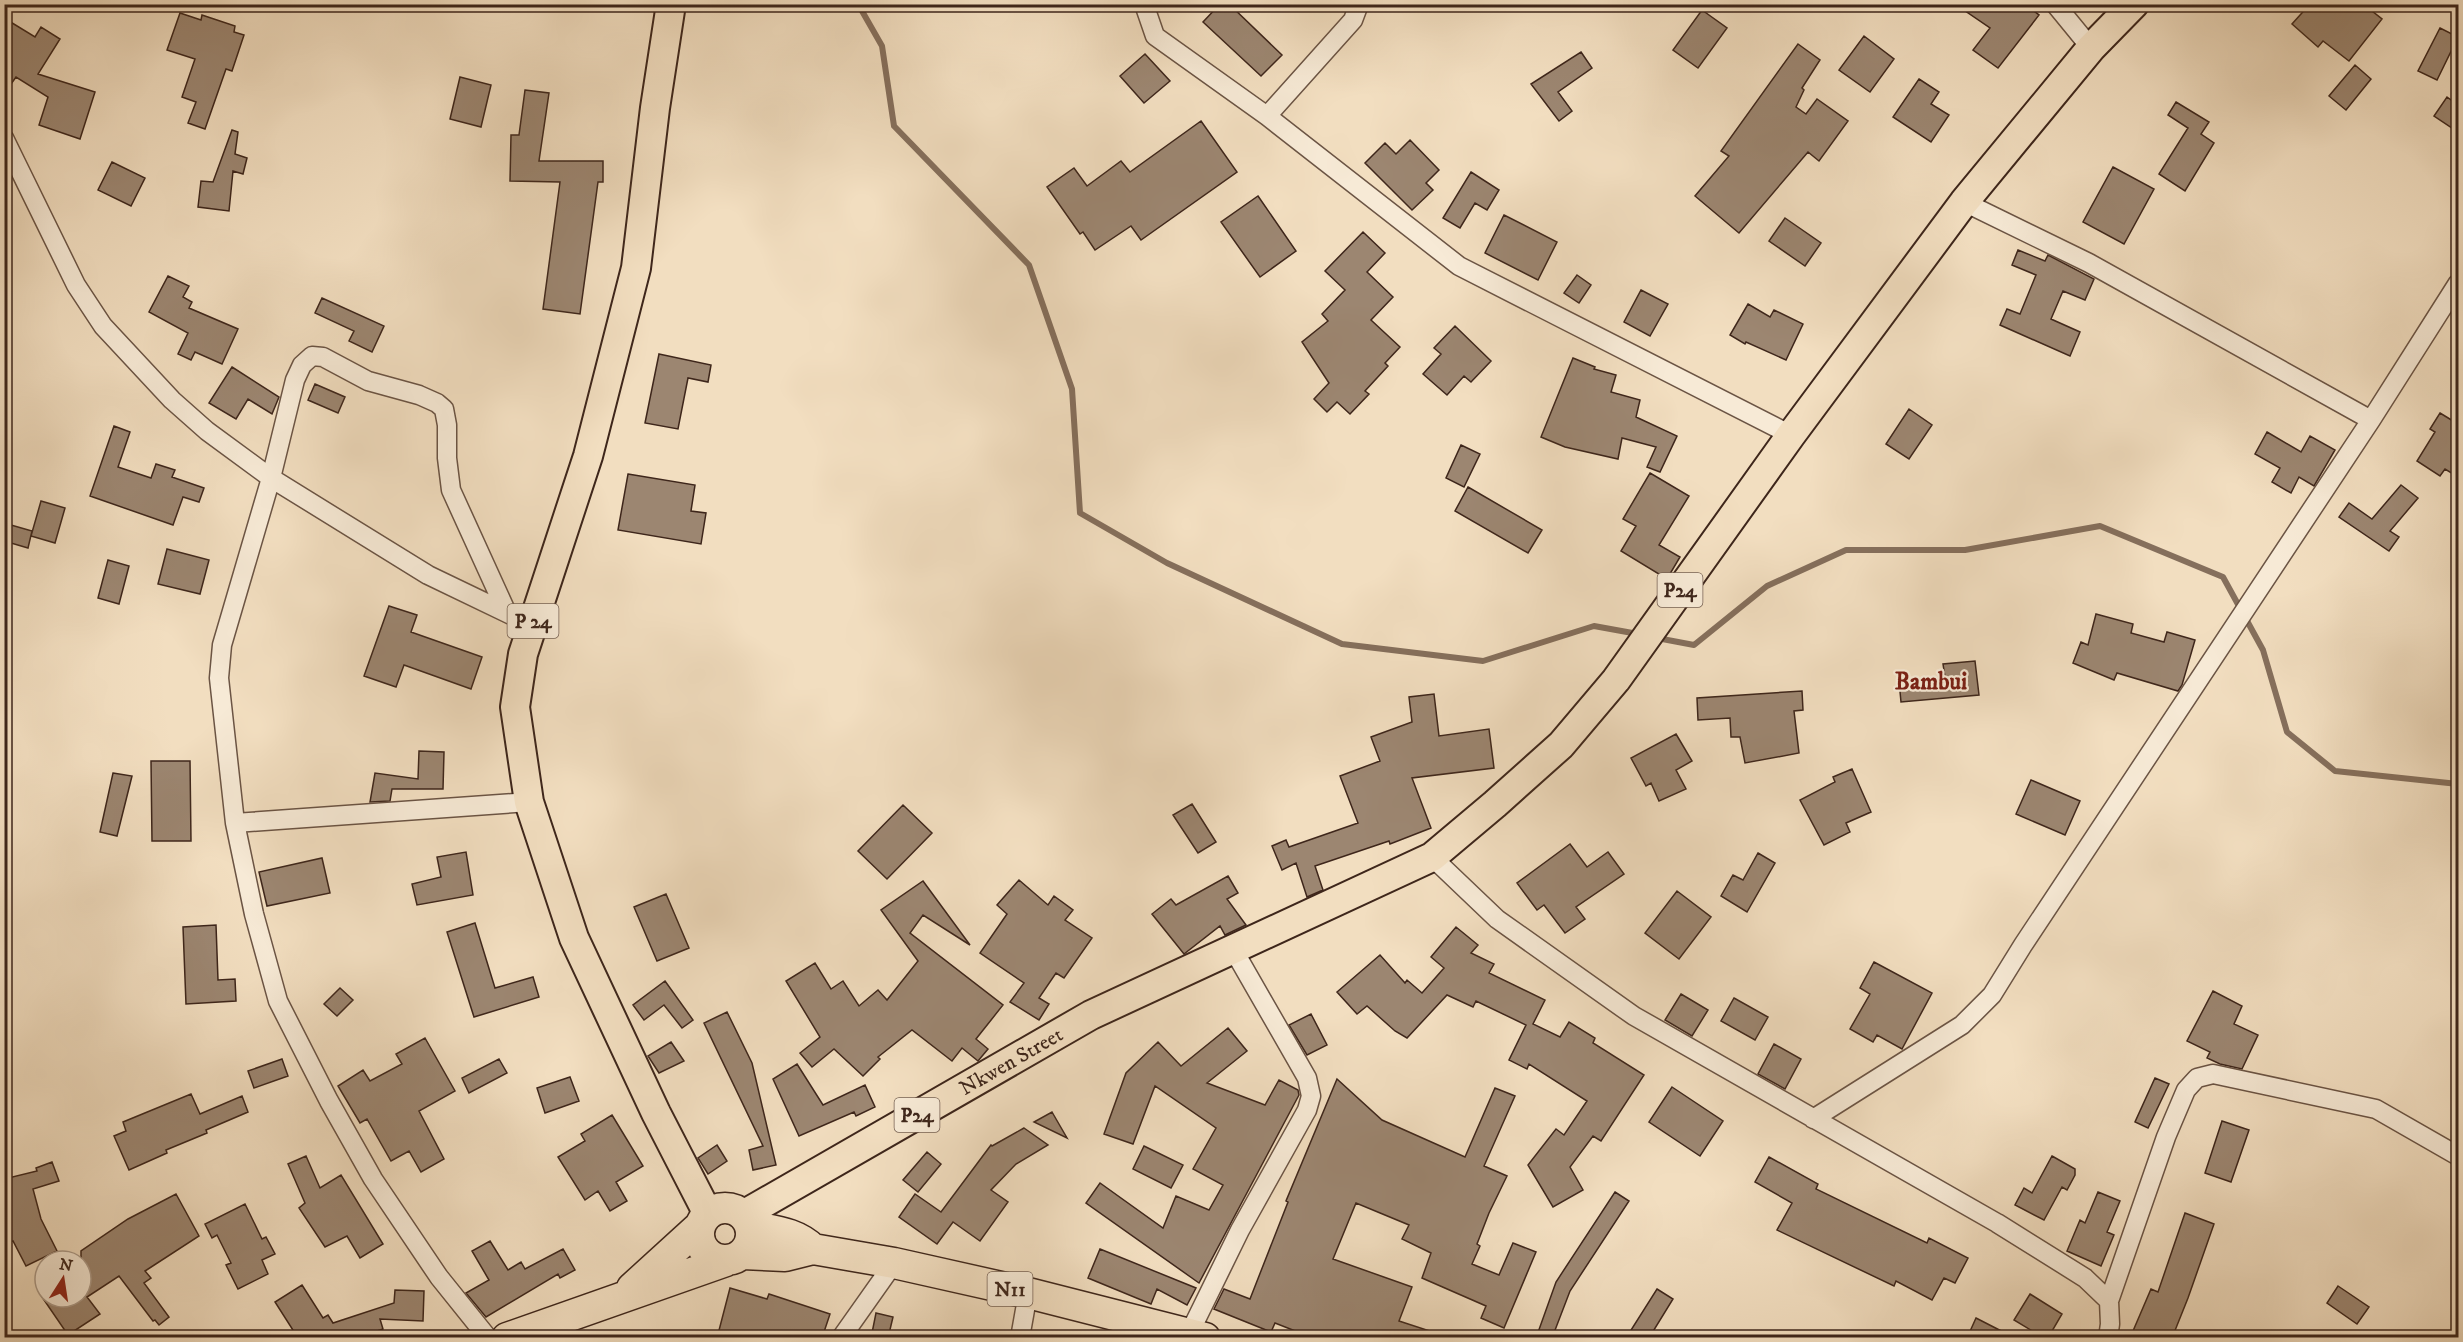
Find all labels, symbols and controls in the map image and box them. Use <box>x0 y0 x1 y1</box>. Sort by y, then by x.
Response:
road number: P24 <box>1658 573 1702 607</box>
road number: P 24 <box>508 604 558 638</box>
district label: Bambui <box>1895 667 1967 697</box>
street label: Nkwen Street <box>955 1022 1068 1102</box>
road number: P24 <box>894 1098 940 1132</box>
north arrow <box>33 1249 93 1309</box>
text: N <box>57 1254 74 1276</box>
road number: N11 <box>988 1272 1032 1306</box>

